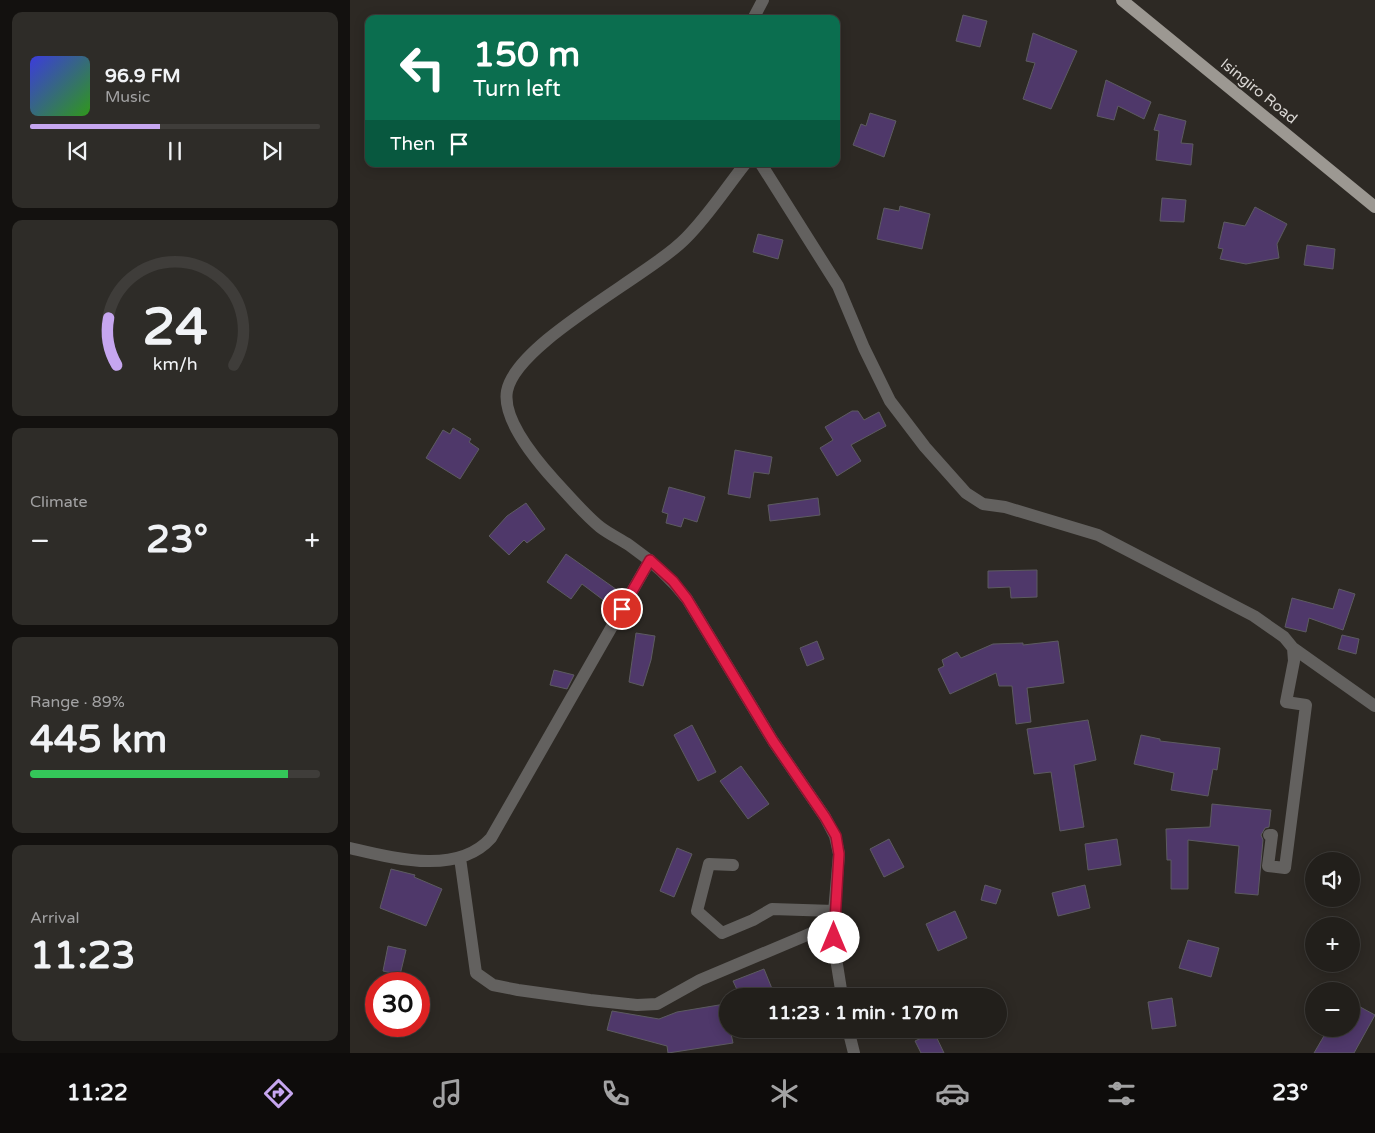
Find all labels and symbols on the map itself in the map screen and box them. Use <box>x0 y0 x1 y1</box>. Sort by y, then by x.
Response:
street label: Isingiro Road <box>1217 55 1301 127</box>
pin <box>601 588 643 630</box>
position arrow <box>807 911 859 963</box>
speed limit sign: 30 <box>365 972 430 1037</box>

